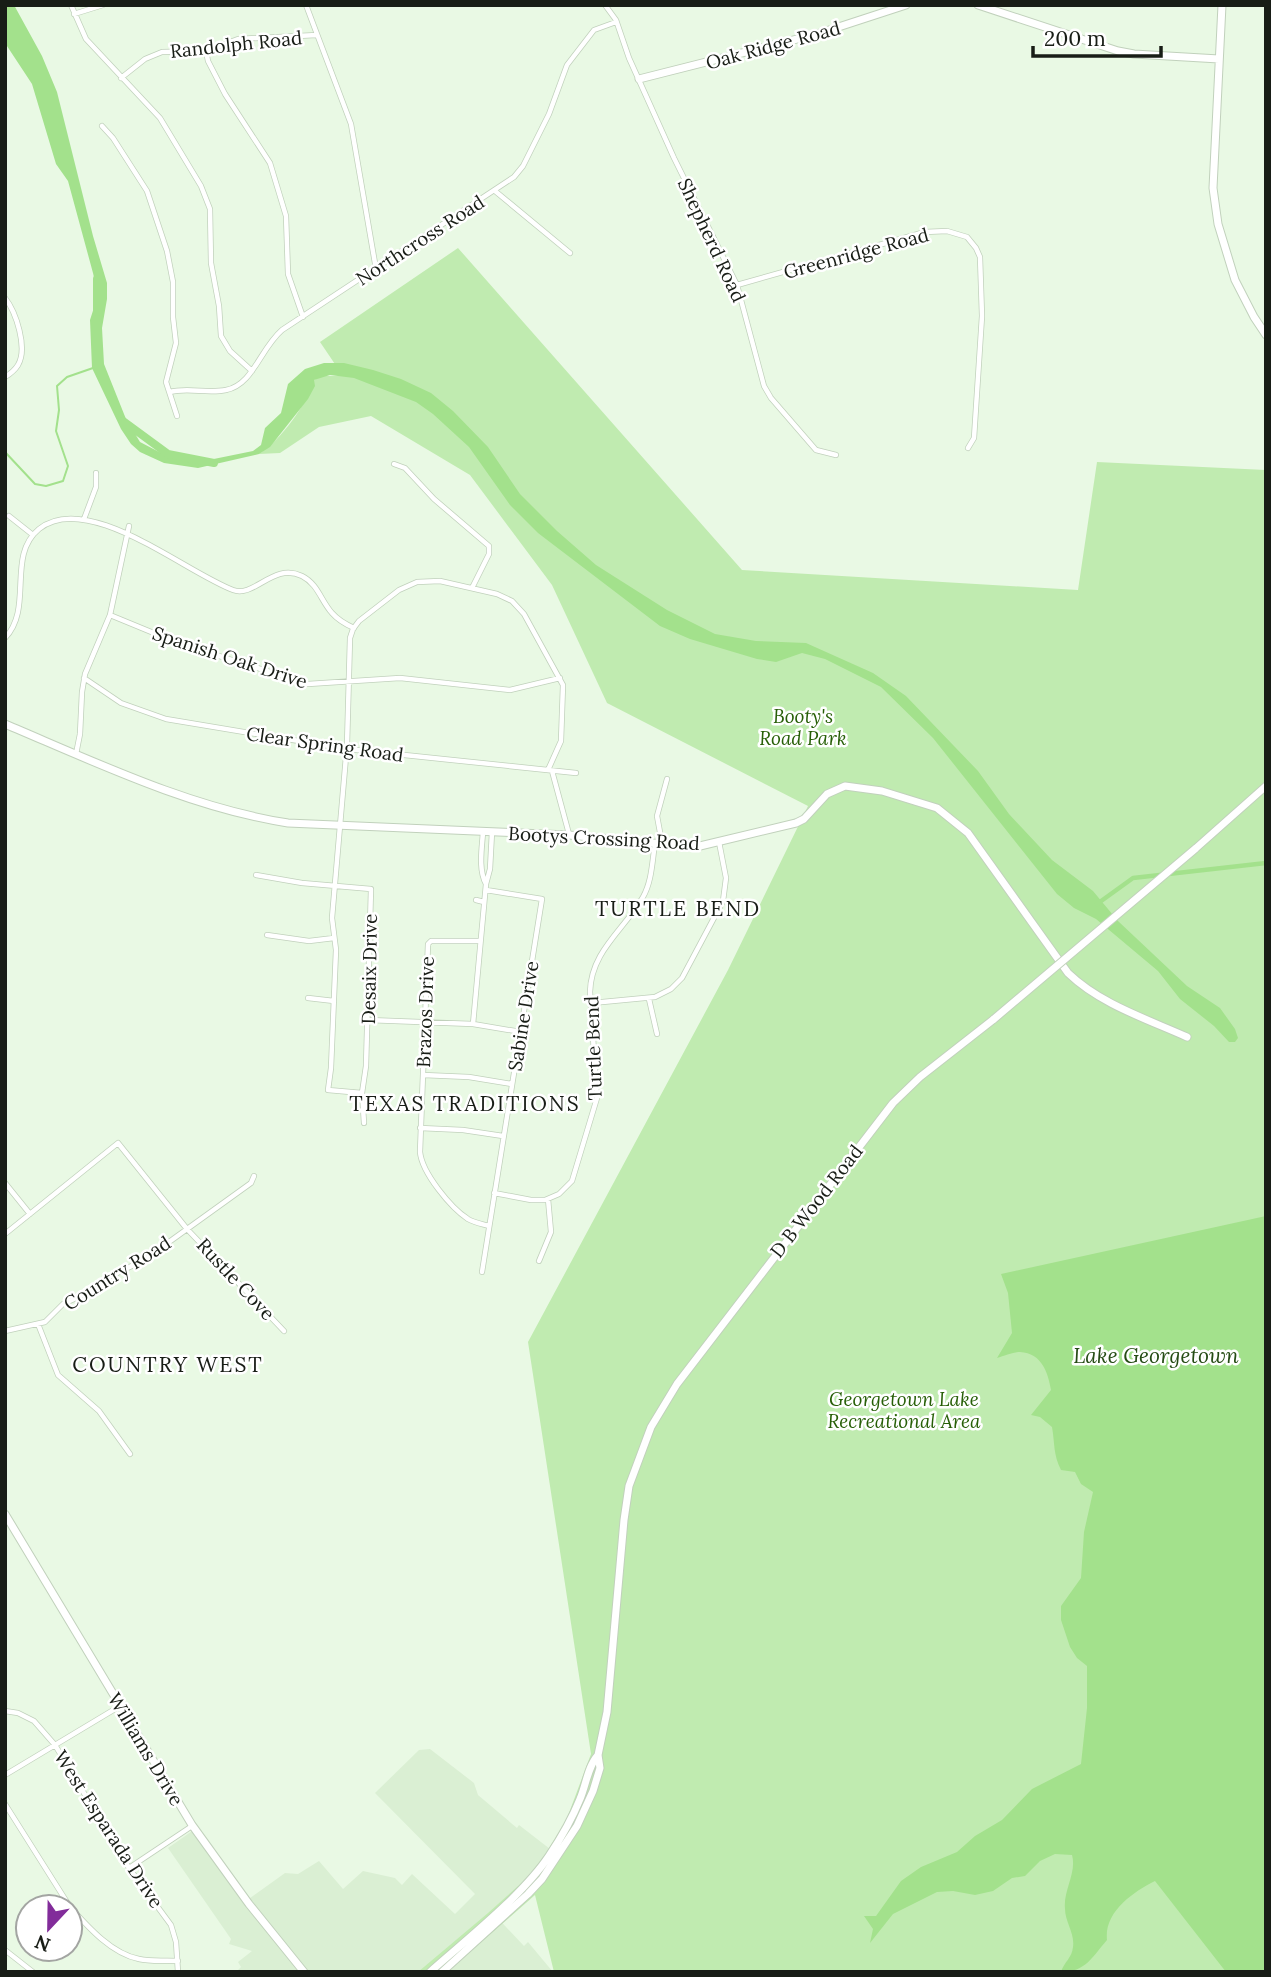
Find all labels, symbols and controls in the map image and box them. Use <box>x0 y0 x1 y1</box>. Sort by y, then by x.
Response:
scale bar <box>1033 14 1161 58</box>
street label: Oak Ridge Road <box>703 15 843 75</box>
street label: Randolph Road <box>169 25 303 63</box>
text: 200 m <box>1044 25 1106 52</box>
street label: Shepherd Road <box>673 174 751 306</box>
street label: Northcross Road <box>351 189 489 291</box>
street label: Greenridge Road <box>781 222 931 284</box>
street label: Spanish Oak Drive <box>150 621 310 693</box>
park label: Booty's Road Park <box>759 704 847 750</box>
street label: Clear Spring Road <box>245 721 405 767</box>
street label: Bootys Crossing Road <box>508 821 700 855</box>
district label: TURTLE BEND <box>595 895 761 922</box>
street label: Desaix Drive <box>356 913 382 1025</box>
street label: Brazos Drive <box>411 956 439 1068</box>
street label: Sabine Drive <box>502 959 544 1073</box>
street label: Turtle Bend <box>579 995 607 1101</box>
district label: TEXAS TRADITIONS <box>349 1090 581 1117</box>
street label: D B Wood Road <box>764 1140 868 1262</box>
street label: Country Road <box>59 1230 175 1316</box>
street label: Rustle Cove <box>192 1233 280 1325</box>
water label: Lake Georgetown <box>1073 1342 1239 1369</box>
district label: COUNTRY WEST <box>72 1351 264 1378</box>
park label: Georgetown Lake Recreational Area <box>828 1387 981 1433</box>
street label: Williams Drive <box>103 1688 189 1810</box>
street label: West Esparada Drive <box>49 1746 169 1912</box>
north arrow <box>14 1893 84 1963</box>
text: N <box>31 1930 54 1958</box>

